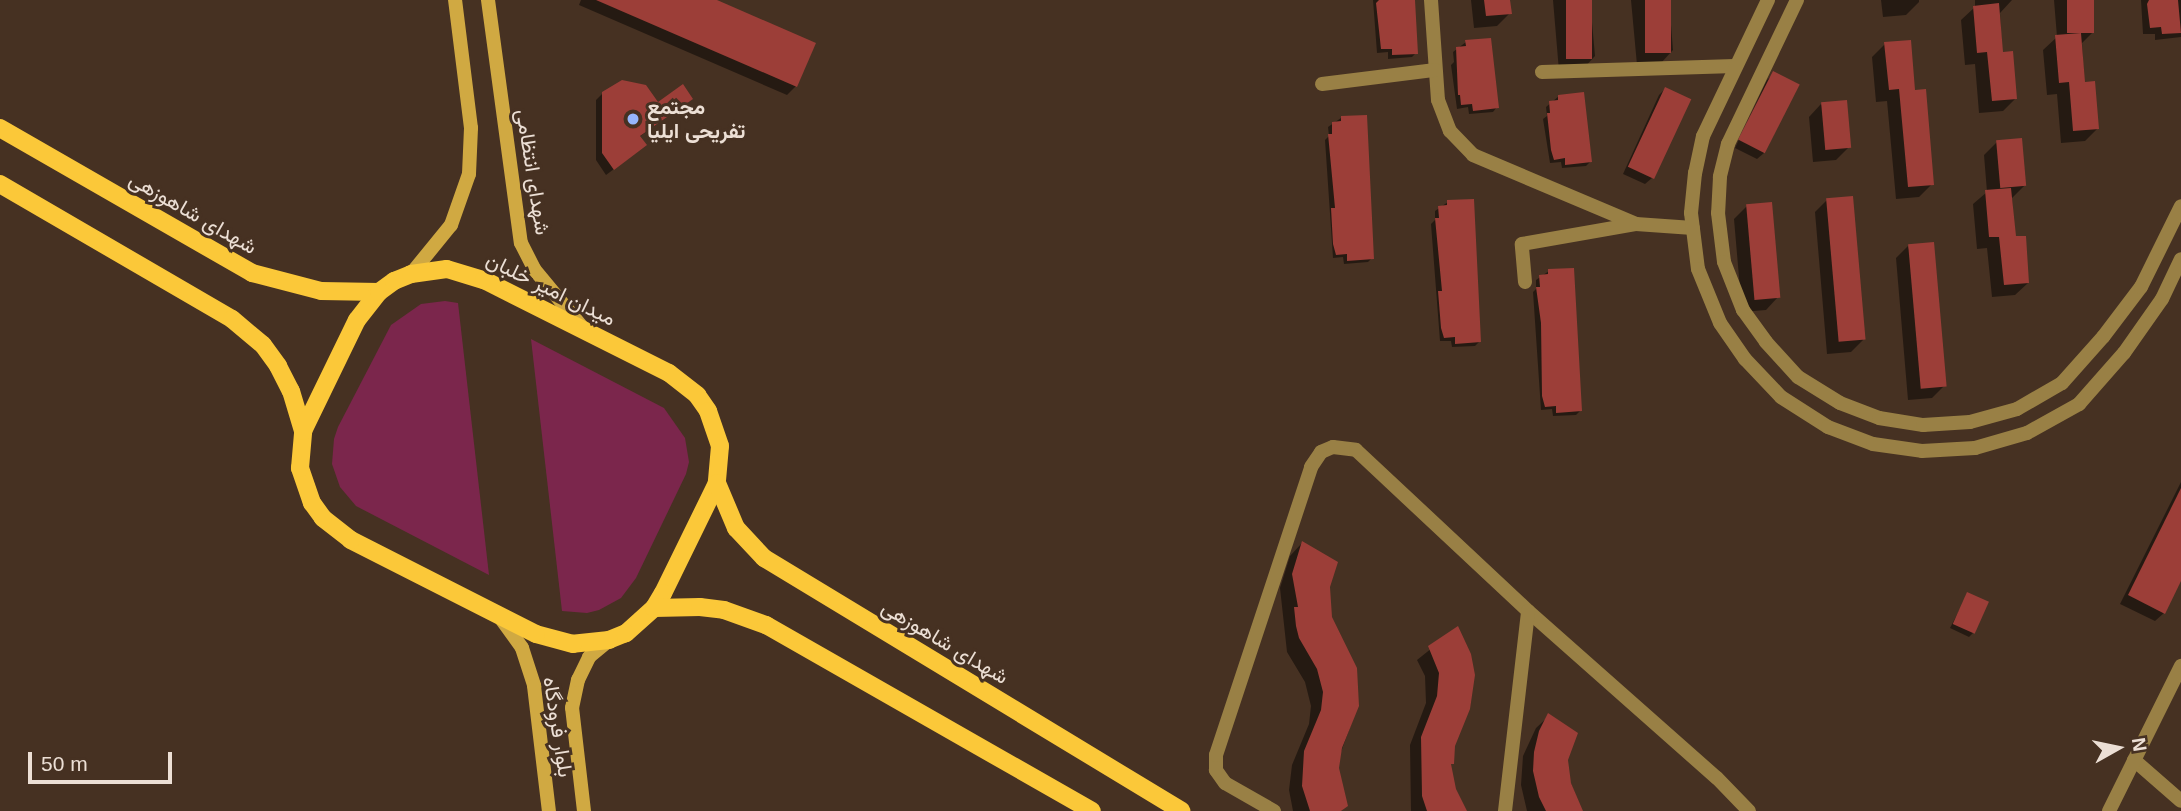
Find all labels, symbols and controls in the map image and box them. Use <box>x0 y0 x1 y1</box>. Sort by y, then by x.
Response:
place label: مجتمع تفریحی ایلیا <box>647 94 745 144</box>
street label: شهدای انتظامی <box>511 107 555 237</box>
marker: مجتمع تفریحی ایلیا <box>625 111 641 127</box>
street label: شهدای شاهوزهی <box>125 166 261 260</box>
street label: میدان امیر خلبان <box>482 247 620 331</box>
street label: شهدای شاهوزهی <box>877 594 1013 690</box>
street label: بلوار فرودگاه <box>538 675 578 779</box>
north arrow <box>2083 713 2153 783</box>
text: N <box>2128 736 2151 753</box>
scale bar <box>32 738 175 782</box>
text: 50 m <box>41 752 88 775</box>

